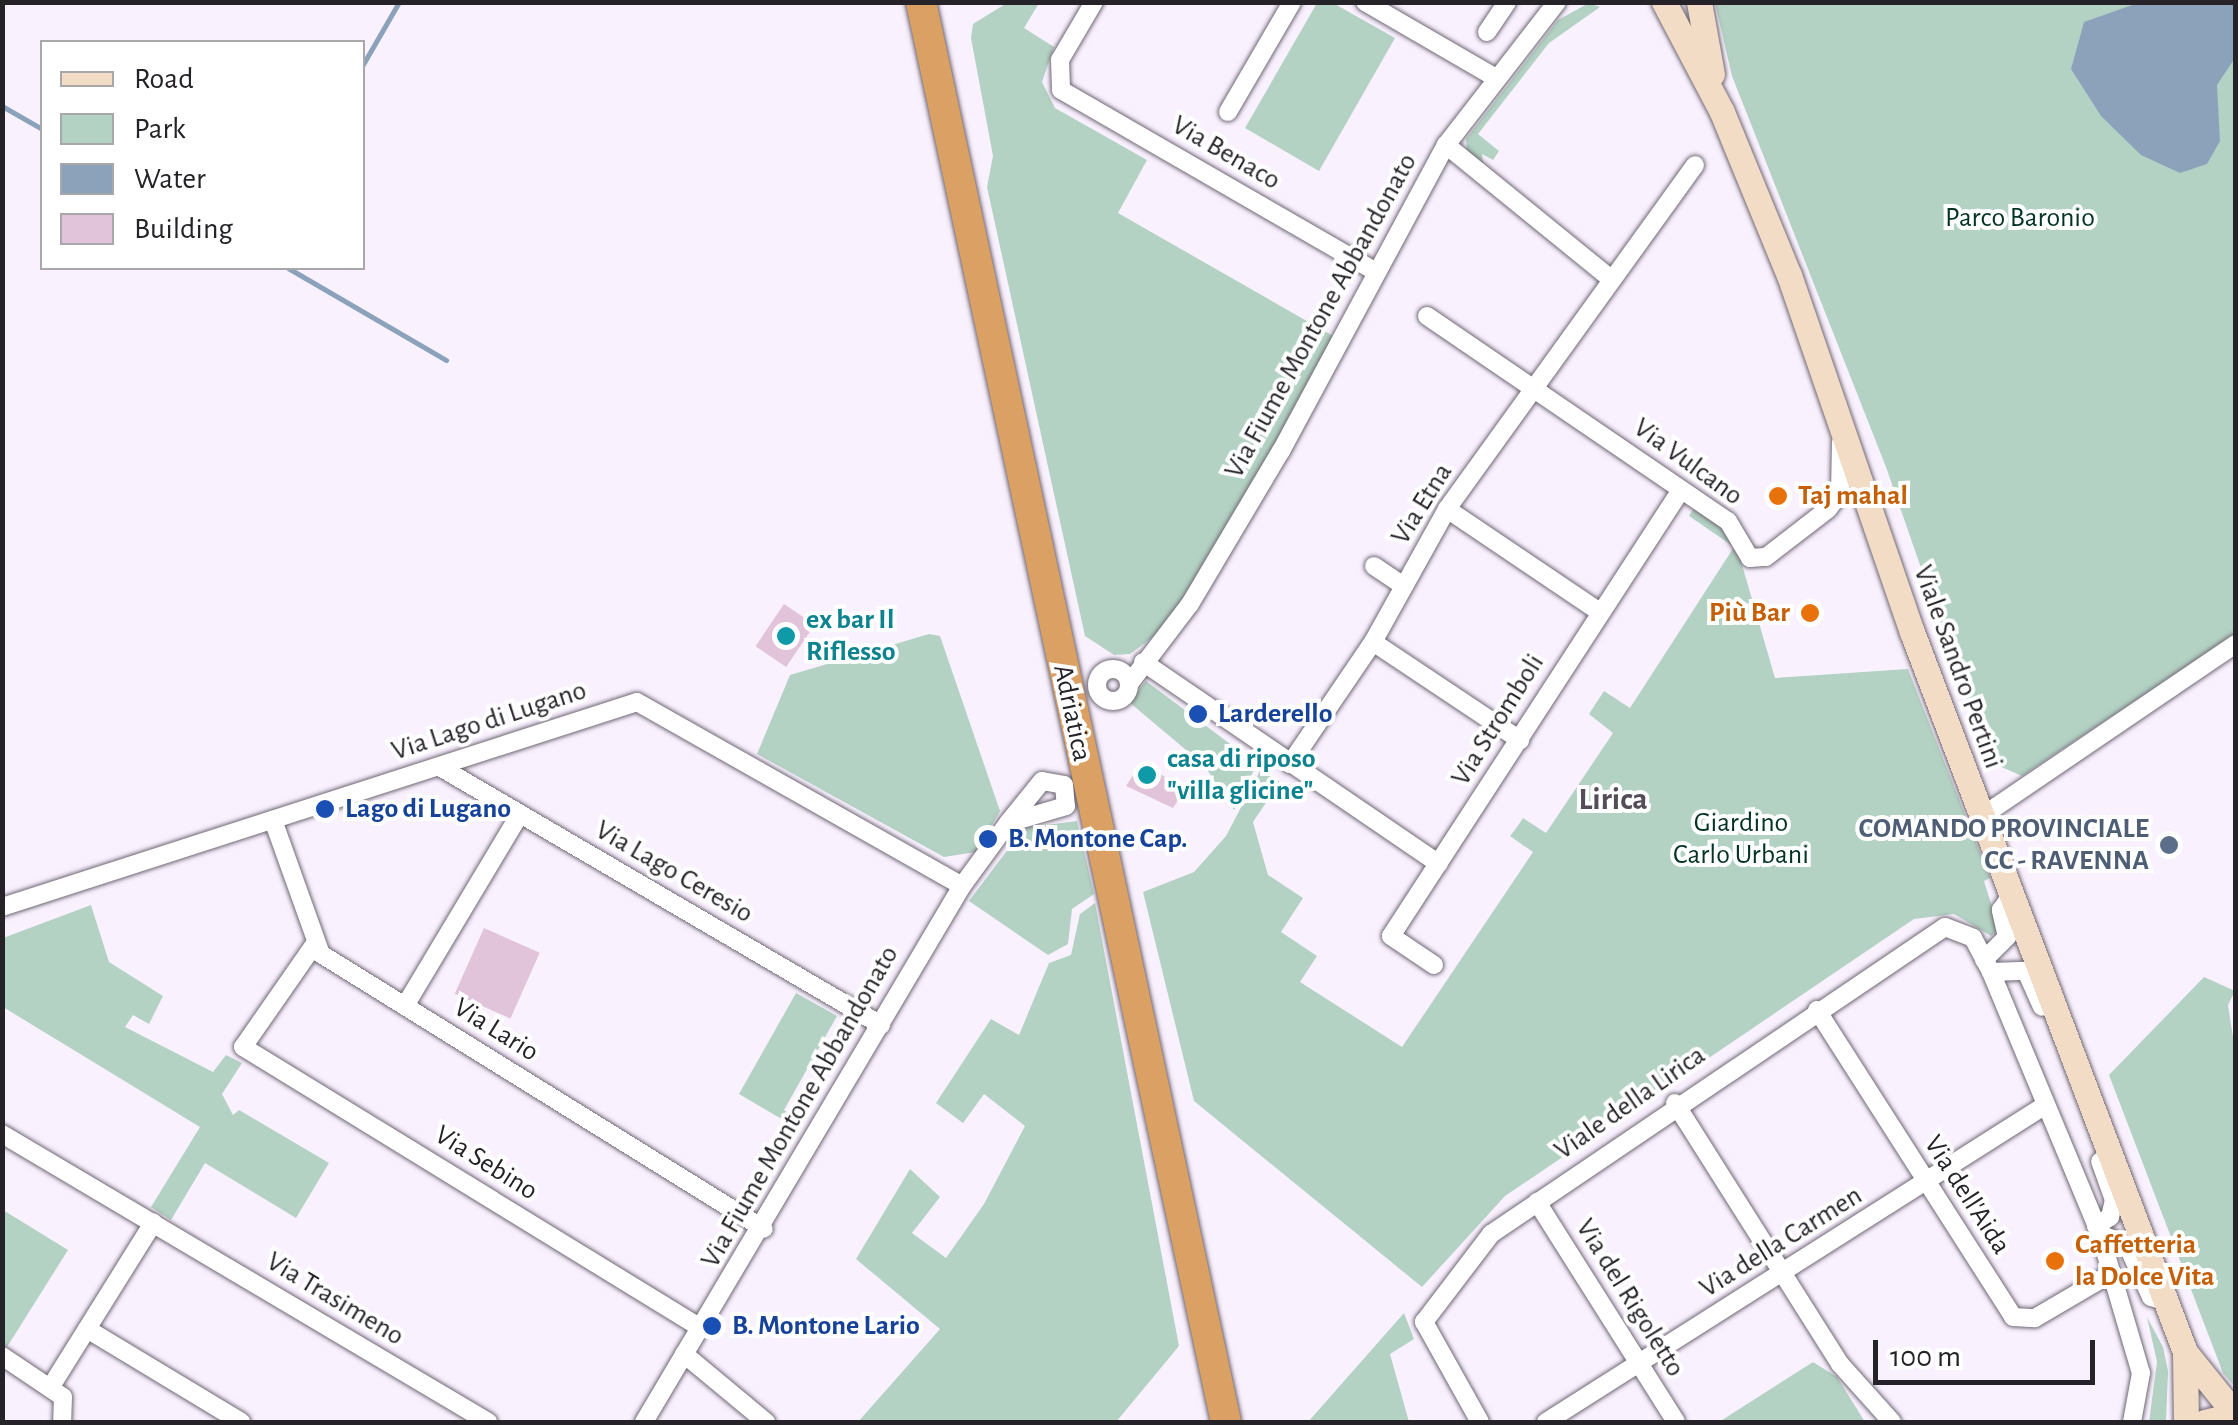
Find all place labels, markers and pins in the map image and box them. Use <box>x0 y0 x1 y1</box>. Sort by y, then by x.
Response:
place label: Taj mahal <box>1798 479 1908 513</box>
marker: Taj mahal <box>1767 485 1789 507</box>
place label: Più Bar <box>1709 596 1790 630</box>
marker: Più Bar <box>1799 602 1821 624</box>
place label: ex bar Il Riflesso <box>806 603 896 669</box>
marker: ex bar Il Riflesso <box>775 625 797 647</box>
place label: Larderello <box>1218 697 1333 731</box>
marker: Larderello <box>1187 703 1209 725</box>
place label: casa di riposo "villa glicine" <box>1167 742 1316 808</box>
marker: casa di riposo "villa glicine" <box>1136 764 1158 786</box>
place label: Lago di Lugano <box>345 792 511 826</box>
marker: Lago di Lugano <box>314 798 336 820</box>
place label: COMANDO PROVINCIALE CC - RAVENNA <box>1859 812 2149 878</box>
place label: B. Montone Cap. <box>1008 822 1187 856</box>
marker: B. Montone Cap. <box>977 828 999 850</box>
marker: COMANDO PROVINCIALE CC - RAVENNA <box>2158 834 2180 856</box>
place label: Caffetteria la Dolce Vita <box>2075 1228 2214 1294</box>
marker: Caffetteria la Dolce Vita <box>2044 1250 2066 1272</box>
place label: B. Montone Lario <box>732 1309 920 1343</box>
marker: B. Montone Lario <box>701 1315 723 1337</box>

